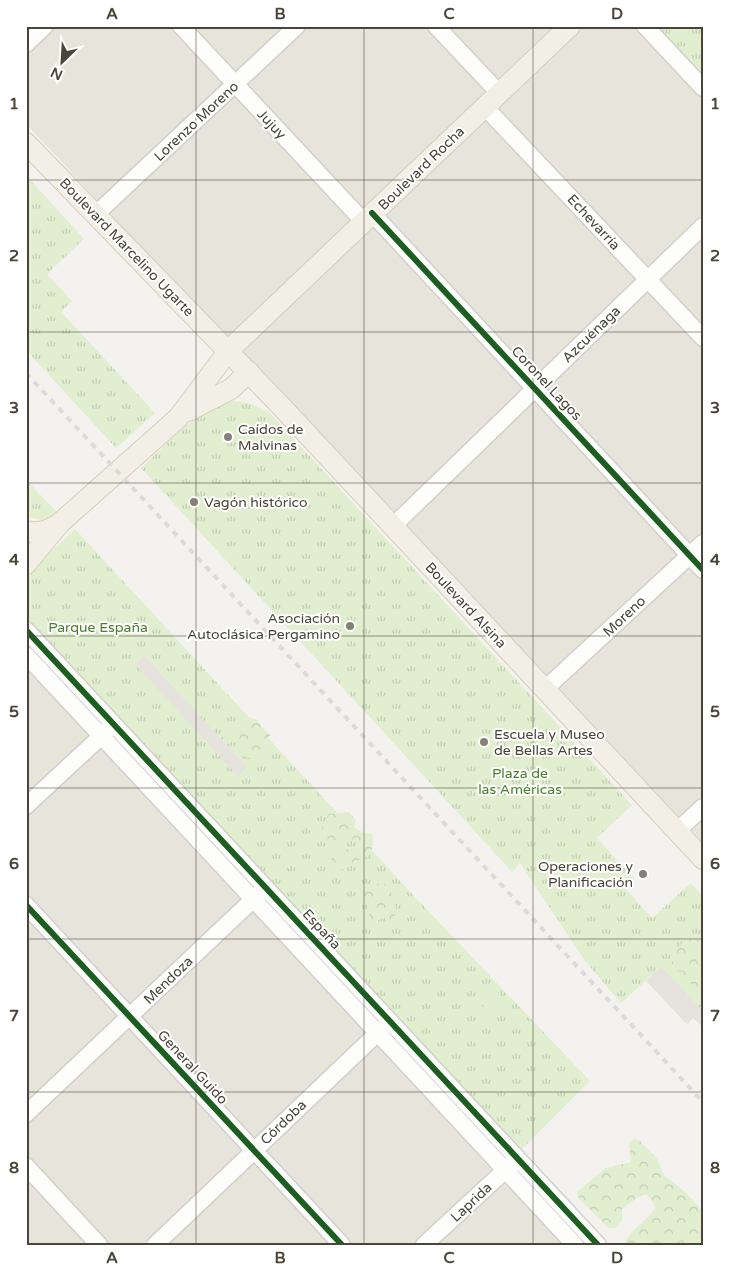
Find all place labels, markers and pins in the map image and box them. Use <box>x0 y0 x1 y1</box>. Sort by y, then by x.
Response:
place label: Caídos de Malvinas <box>238 421 304 454</box>
marker: Caídos de Malvinas <box>222 431 234 443</box>
place label: Vagón histórico <box>204 494 308 511</box>
marker: Vagón histórico <box>188 496 200 508</box>
place label: Asociación Autoclásica Pergamino <box>187 610 340 643</box>
marker: Asociación Autoclásica Pergamino <box>344 620 356 632</box>
place label: Escuela y Museo de Bellas Artes <box>494 726 605 759</box>
marker: Escuela y Museo de Bellas Artes <box>478 736 490 748</box>
place label: Operaciones y Planificación <box>538 858 633 891</box>
marker: Operaciones y Planificación <box>637 868 649 880</box>

